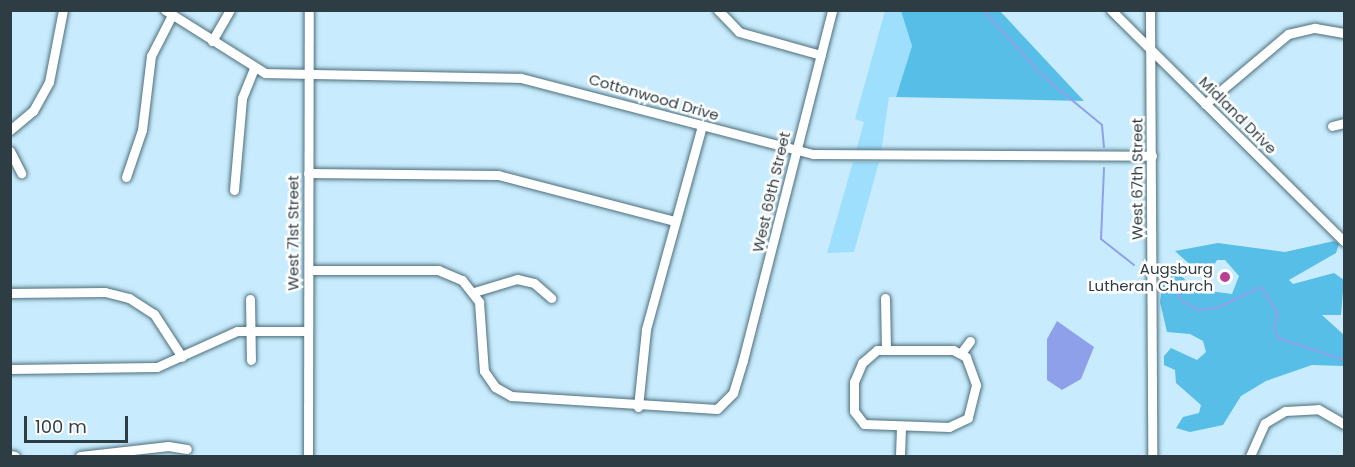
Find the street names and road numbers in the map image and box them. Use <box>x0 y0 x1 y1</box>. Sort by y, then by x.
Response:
street label: Cottonwood Drive <box>587 70 721 124</box>
street label: Midland Drive <box>1196 73 1280 157</box>
street label: West 67th Street <box>1128 118 1146 240</box>
street label: West 69th Street <box>748 130 794 254</box>
street label: West 71st Street <box>284 175 302 291</box>

